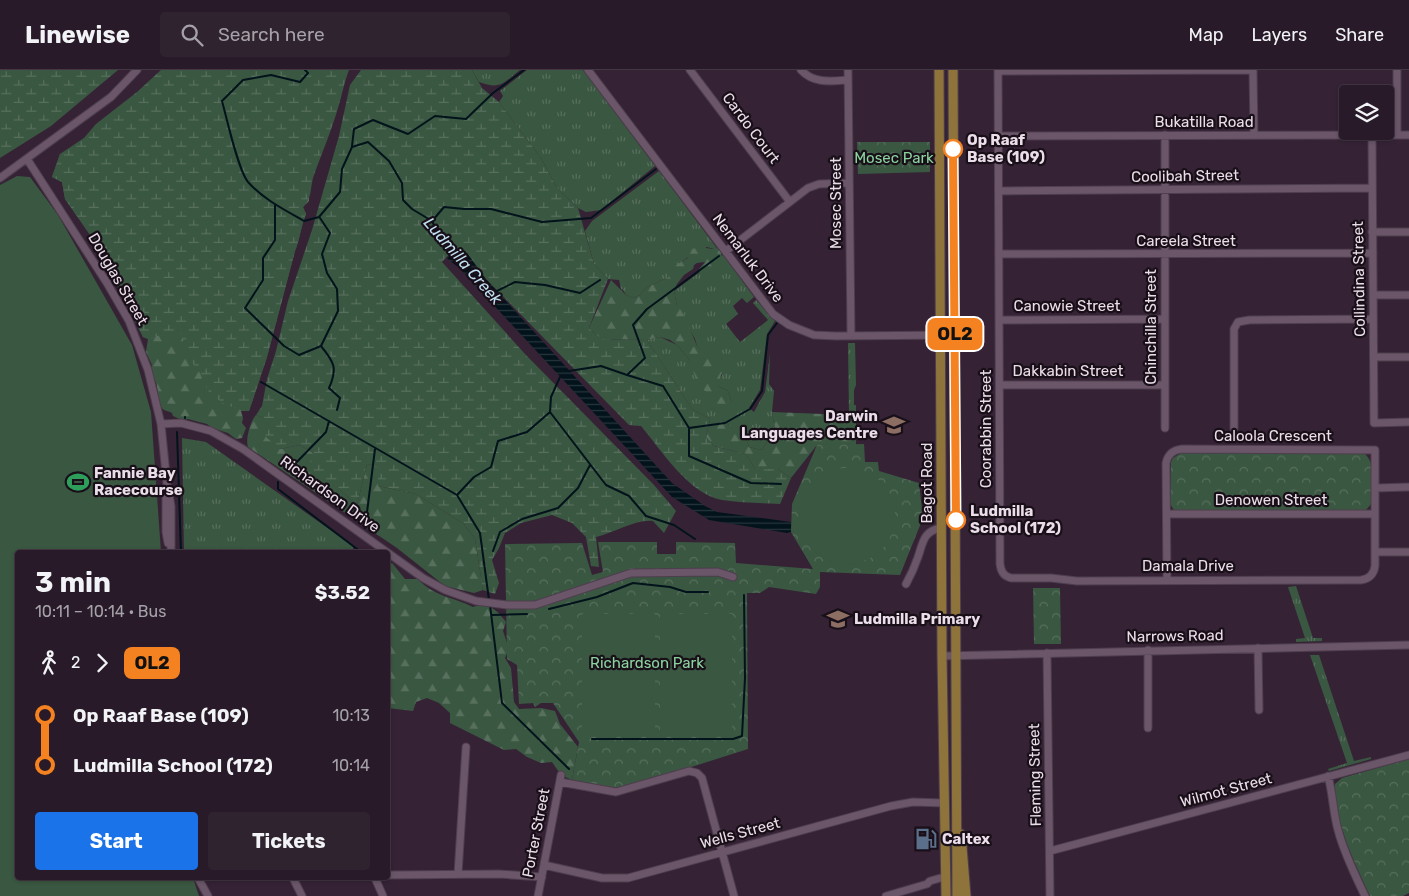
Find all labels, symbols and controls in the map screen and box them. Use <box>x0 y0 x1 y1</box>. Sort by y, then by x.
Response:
search box <box>160 12 510 57</box>
text: Linewise <box>25 21 130 49</box>
icon: search <box>178 21 206 49</box>
text: Search here <box>218 23 325 46</box>
text: Map <box>1189 24 1224 46</box>
text: Layers <box>1252 24 1307 46</box>
text: Share <box>1335 24 1384 46</box>
map controls <box>1339 85 1394 140</box>
button: layers <box>1339 85 1394 140</box>
street label: Cardo Court <box>718 89 784 167</box>
street label: Bukatilla Road <box>1154 113 1254 131</box>
place label: Op Raaf Base (109) <box>967 131 1045 166</box>
marker: Op Raaf Base (109) <box>943 139 963 159</box>
park label: Mosec Park <box>854 149 934 167</box>
street label: Mosec Street <box>827 157 845 249</box>
street label: Coolibah Street <box>1131 166 1239 186</box>
street label: Nemarluk Drive <box>709 210 787 306</box>
water label: Ludmilla Creek <box>420 213 507 309</box>
street label: Collindina Street <box>1349 221 1369 337</box>
street label: Douglas Street <box>84 230 152 328</box>
street label: Careela Street <box>1136 232 1236 250</box>
street label: Chinchilla Street <box>1142 269 1160 385</box>
street label: Canowie Street <box>1014 297 1121 315</box>
line badge: OL2 <box>926 318 984 350</box>
text: OL2 <box>937 323 973 345</box>
street label: Dakkabin Street <box>1013 362 1124 380</box>
street label: Coorabbin Street <box>977 370 995 488</box>
place label: Darwin Languages Centre <box>741 407 878 442</box>
school or university icon: Darwin Languages Centre <box>881 412 907 438</box>
street label: Caloola Crescent <box>1214 427 1332 445</box>
street label: Bagot Road <box>918 443 936 523</box>
street label: Richardson Drive <box>277 452 383 536</box>
place label: Fannie Bay Racecourse <box>94 464 183 499</box>
sports icon: Fannie Bay Racecourse <box>65 469 91 495</box>
street label: Denowen Street <box>1215 491 1327 509</box>
place label: Ludmilla School (172) <box>970 502 1061 537</box>
marker: Ludmilla School (172) <box>946 510 966 530</box>
street label: Damala Drive <box>1142 557 1234 575</box>
text: 3 min <box>35 566 111 599</box>
text: $3.52 <box>315 581 370 604</box>
text: 10:11 – 10:14 · Bus <box>35 602 166 621</box>
school or university icon: Ludmilla Primary <box>825 606 851 632</box>
place label: Ludmilla Primary <box>854 610 980 628</box>
street label: Narrows Road <box>1126 626 1224 646</box>
icon: walk <box>35 649 63 677</box>
icon: forward <box>88 649 116 677</box>
text: OL2 <box>134 652 170 674</box>
text: 2 <box>71 653 80 672</box>
park label: Richardson Park <box>590 654 704 672</box>
text: Op Raaf Base (109) <box>73 704 249 727</box>
text: 10:13 <box>332 706 370 725</box>
street label: Fleming Street <box>1025 723 1045 827</box>
text: Ludmilla School (172) <box>73 754 273 777</box>
text: 10:14 <box>332 756 370 775</box>
street label: Wilmot Street <box>1178 769 1274 811</box>
street label: Porter Street <box>519 787 553 879</box>
button: Start <box>35 812 198 870</box>
button: Tickets <box>208 812 370 870</box>
street label: Wells Street <box>698 814 782 852</box>
fuel station icon: Caltex <box>913 826 939 852</box>
place label: Caltex <box>942 830 990 848</box>

